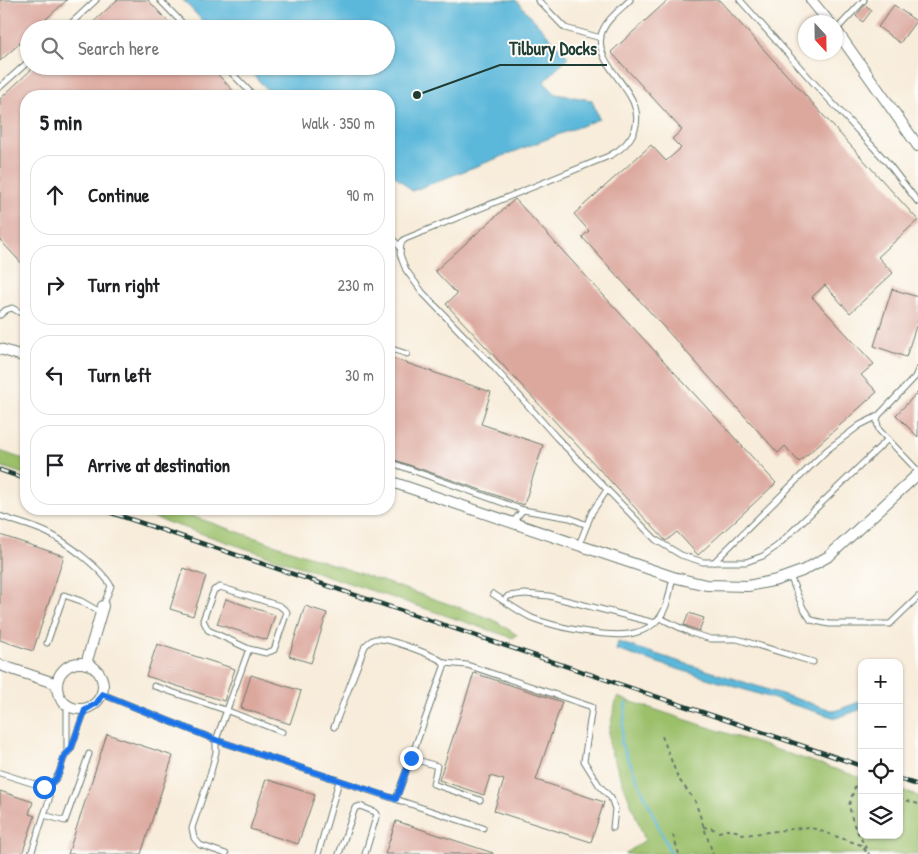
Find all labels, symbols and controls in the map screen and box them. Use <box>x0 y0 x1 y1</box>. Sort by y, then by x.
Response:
north arrow <box>798 15 843 60</box>
search box <box>20 20 395 75</box>
callout: Tilbury Docks <box>500 32 607 65</box>
icon: search <box>38 34 66 62</box>
text: Search here <box>78 35 159 61</box>
text: Tilbury Docks <box>508 36 597 62</box>
text: 5 min <box>40 108 82 137</box>
text: Walk · 350 m <box>302 112 375 134</box>
icon: ahead <box>41 181 69 209</box>
text: Continue <box>88 182 149 208</box>
text: 90 m <box>346 184 374 206</box>
icon: right <box>41 271 69 299</box>
text: Turn right <box>88 272 159 298</box>
text: 230 m <box>338 274 374 296</box>
icon: left <box>41 361 69 389</box>
text: Turn left <box>88 362 151 388</box>
text: 30 m <box>345 364 374 386</box>
icon: arrive <box>41 451 69 479</box>
text: Arrive at destination <box>88 452 230 478</box>
map controls <box>858 659 903 839</box>
button: + <box>858 659 903 704</box>
button: − <box>858 704 903 749</box>
route end <box>400 747 423 770</box>
button: locate <box>858 749 903 794</box>
route start <box>33 776 56 799</box>
button: layers <box>858 794 903 839</box>

